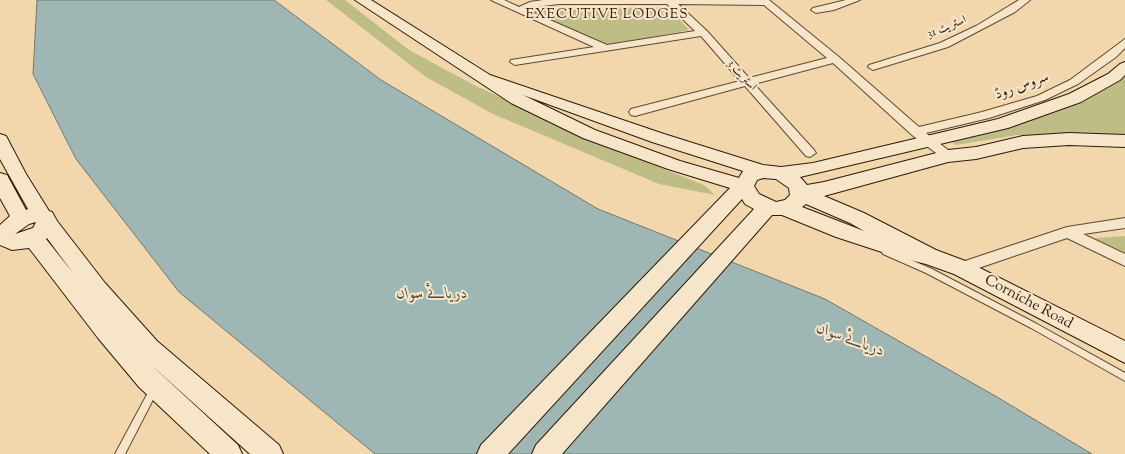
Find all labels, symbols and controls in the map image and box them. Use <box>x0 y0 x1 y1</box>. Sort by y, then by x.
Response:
district label: EXECUTIVE LODGES <box>523 8 691 24</box>
street label: اسٹریٹ 31 <box>925 14 969 42</box>
street label: اسٹریٹ 3 <box>723 57 759 95</box>
street label: سروس روڈ <box>992 69 1052 105</box>
street label: Corniche Road <box>981 272 1075 334</box>
water label: دریائے سواں <box>396 285 468 305</box>
water label: دریائے سواں <box>813 320 887 362</box>

